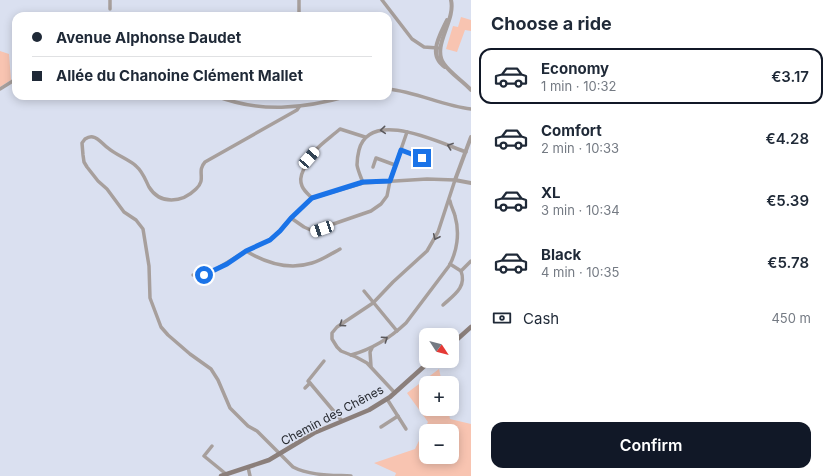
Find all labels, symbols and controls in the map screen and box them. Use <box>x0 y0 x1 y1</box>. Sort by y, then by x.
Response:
text: Choose a ride <box>491 13 612 34</box>
text: Avenue Alphonse Daudet <box>56 28 241 47</box>
icon: car <box>493 58 529 94</box>
text: Economy <box>541 59 609 78</box>
text: Allée du Chanoine Clément Mallet <box>56 66 303 85</box>
text: €3.17 <box>771 67 809 86</box>
text: 1 min · 10:32 <box>541 78 616 94</box>
icon: car <box>493 120 529 156</box>
text: Comfort <box>541 121 602 140</box>
one-way arrow <box>380 125 386 134</box>
text: €4.28 <box>766 129 809 148</box>
text: 2 min · 10:33 <box>541 140 619 156</box>
one-way arrow <box>447 143 454 151</box>
car <box>297 145 321 171</box>
route end <box>413 149 431 167</box>
icon: car <box>493 182 529 218</box>
text: XL <box>541 183 561 202</box>
text: €5.39 <box>766 191 809 210</box>
text: 3 min · 10:34 <box>541 202 620 218</box>
car <box>309 219 335 239</box>
one-way arrow <box>433 232 441 240</box>
icon: car <box>493 244 529 280</box>
text: Black <box>541 245 581 264</box>
text: €5.78 <box>767 253 809 272</box>
text: 4 min · 10:35 <box>541 264 620 280</box>
route start <box>195 266 213 284</box>
icon: cash <box>491 307 513 329</box>
text: Cash <box>523 309 559 328</box>
text: 450 m <box>771 310 811 326</box>
one-way arrow <box>339 319 346 326</box>
north arrow <box>419 328 459 368</box>
map controls <box>419 328 459 464</box>
one-way arrow <box>381 337 388 344</box>
button: + <box>419 376 459 416</box>
street label: Chemin des Chênes <box>278 382 386 448</box>
button: Confirm <box>491 422 811 468</box>
button: − <box>419 424 459 464</box>

